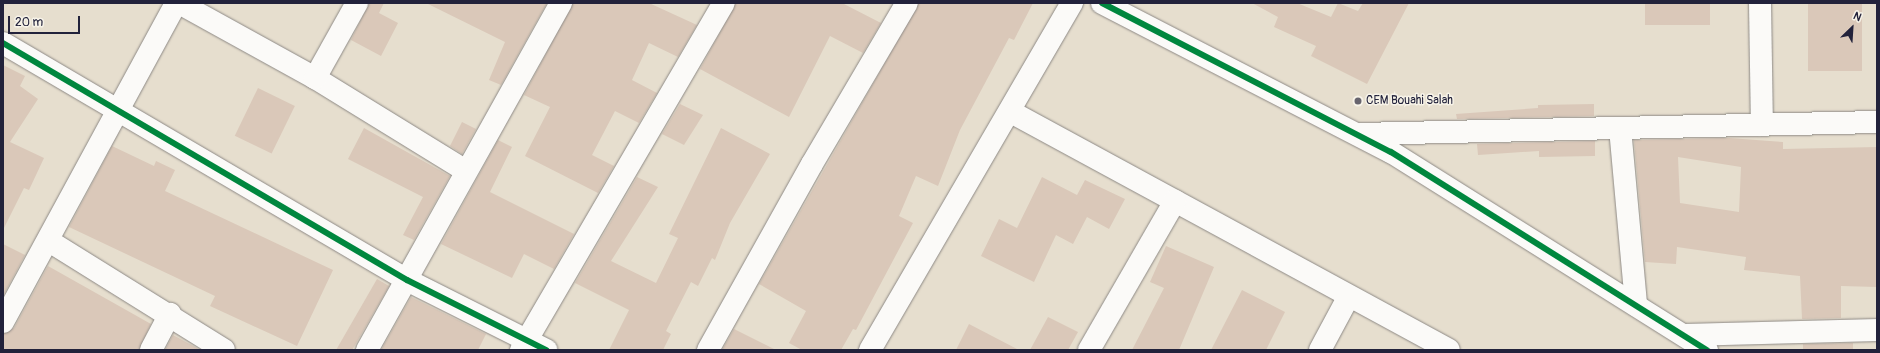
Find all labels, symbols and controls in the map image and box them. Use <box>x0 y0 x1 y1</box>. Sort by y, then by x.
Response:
scale bar <box>10 8 82 34</box>
north arrow <box>1832 8 1872 48</box>
text: N <box>1851 9 1863 24</box>
text: 20 m <box>15 15 43 30</box>
place label: CEM Bouahi Salah <box>1366 94 1453 108</box>
marker: CEM Bouahi Salah <box>1353 96 1363 106</box>

